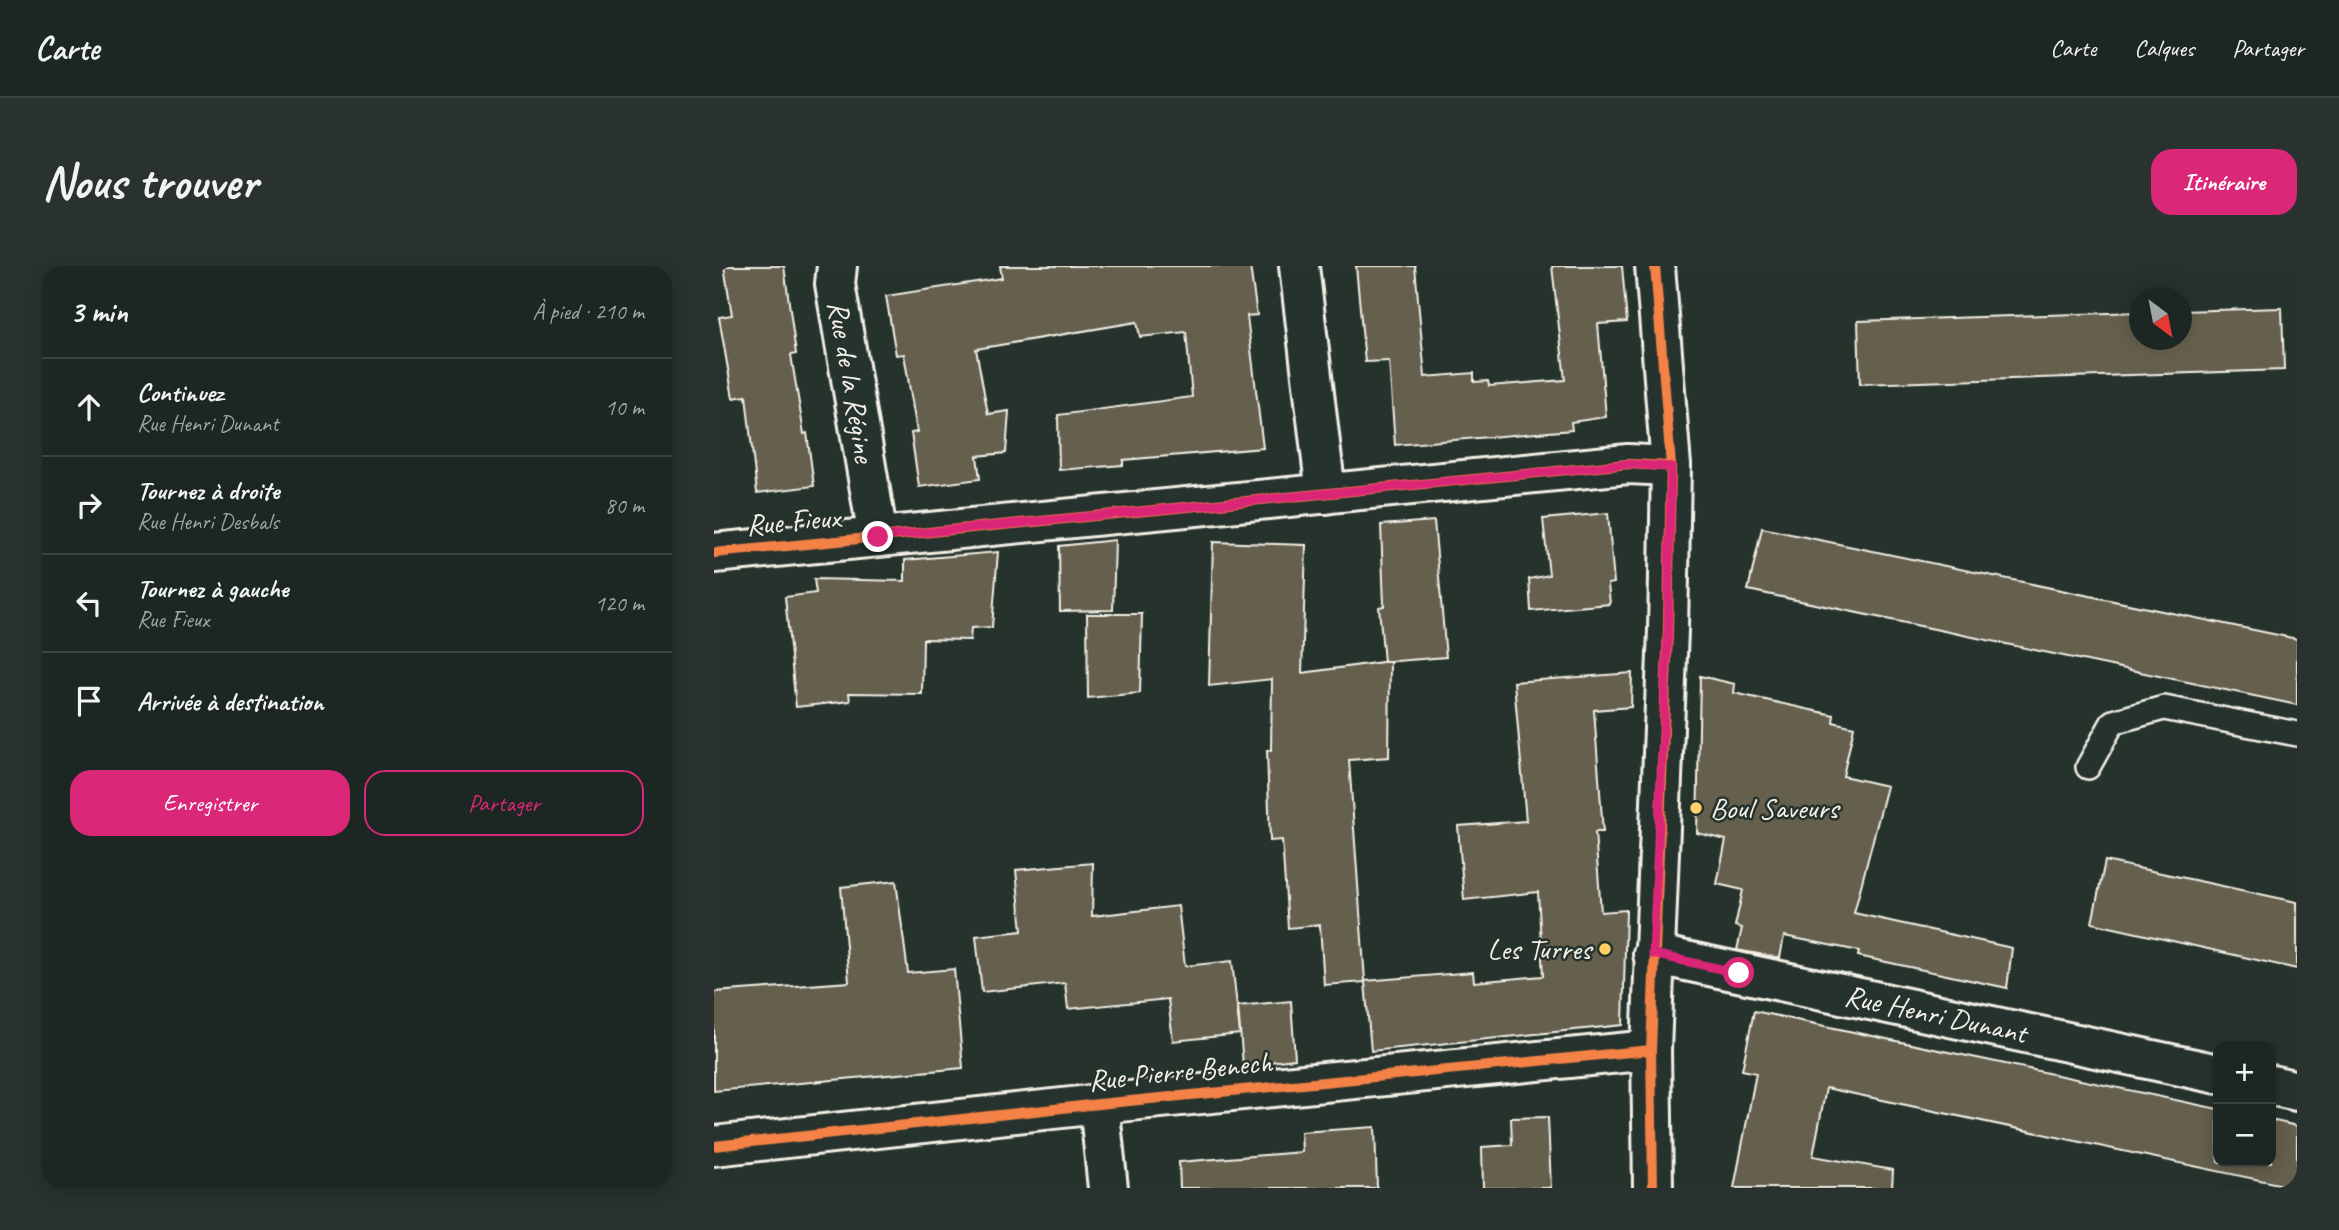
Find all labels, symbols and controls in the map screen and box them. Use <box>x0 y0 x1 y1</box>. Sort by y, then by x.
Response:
text: Carte <box>35 27 99 69</box>
text: Carte <box>2050 33 2096 63</box>
text: Calques <box>2134 33 2194 63</box>
text: Partager <box>2232 33 2304 63</box>
button: Itinéraire <box>2151 149 2297 215</box>
text: Nous trouver <box>42 151 257 213</box>
north arrow <box>2129 287 2192 350</box>
text: 3 min <box>70 293 127 331</box>
text: À pied · 210 m <box>532 297 644 326</box>
street label: Rue de la Régine <box>819 298 884 467</box>
text: Continuez <box>137 376 223 409</box>
icon: ahead <box>70 388 108 426</box>
text: 10 m <box>605 393 644 422</box>
text: Rue Henri Dunant <box>137 409 279 438</box>
text: Tournez à droite <box>137 474 279 507</box>
icon: right <box>70 486 108 524</box>
text: 80 m <box>605 491 644 520</box>
street label: Rue Fieux <box>744 498 844 544</box>
text: Rue Henri Desbals <box>137 507 279 536</box>
route end <box>862 521 893 552</box>
text: Tournez à gauche <box>137 572 288 605</box>
icon: left <box>70 584 108 622</box>
text: 120 m <box>595 589 644 618</box>
text: Rue Fieux <box>137 605 209 634</box>
icon: arrive <box>70 682 108 720</box>
text: Arrivée à destination <box>137 685 323 718</box>
button: Enregistrer <box>70 770 350 836</box>
button: Partager <box>364 770 644 836</box>
place label: Boul Saveurs <box>1710 789 1841 827</box>
marker: Boul Saveurs <box>1688 800 1704 816</box>
place label: Les Turres <box>1487 930 1594 968</box>
marker: Les Turres <box>1597 941 1613 957</box>
route start <box>1723 957 1754 988</box>
street label: Rue Henri Dunant <box>1841 976 2033 1052</box>
map controls <box>2213 1041 2276 1167</box>
button: + <box>2213 1041 2276 1104</box>
street label: Rue Pierre Benech <box>1086 1042 1275 1100</box>
button: − <box>2213 1104 2276 1167</box>

